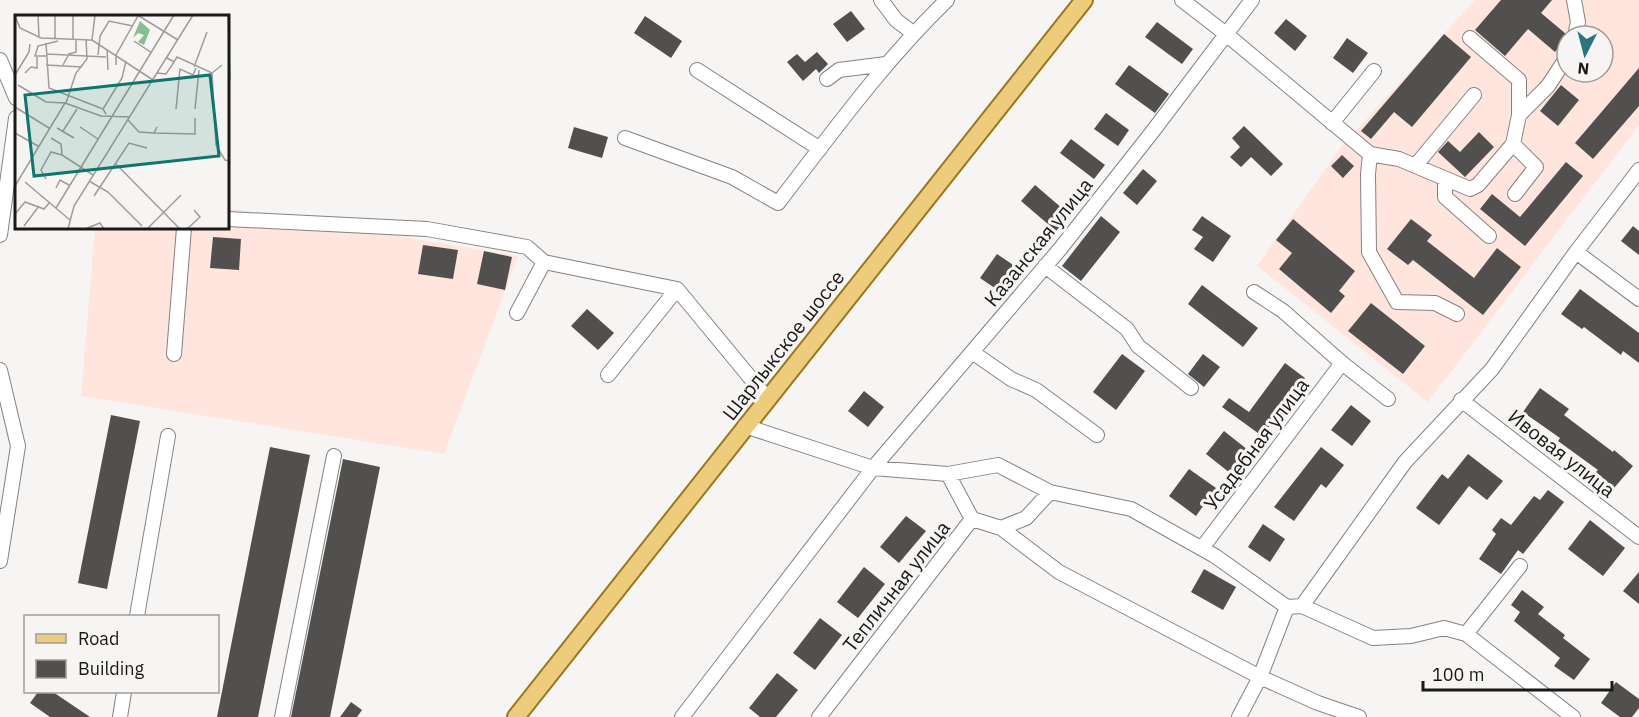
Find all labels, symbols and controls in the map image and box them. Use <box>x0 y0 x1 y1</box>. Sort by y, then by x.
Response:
inset map <box>15 15 230 230</box>
north arrow <box>1555 24 1615 84</box>
text: N <box>1577 58 1590 79</box>
street label: Казанская улица <box>978 172 1099 312</box>
street label: Шарлыкское шоссе <box>716 264 850 426</box>
street label: Усадебная улица <box>1197 372 1315 516</box>
street label: Ивовая улица <box>1503 403 1621 504</box>
street label: Тепличная улица <box>836 515 956 657</box>
legend <box>24 615 219 693</box>
text: Road <box>78 627 119 650</box>
scale bar <box>1423 654 1612 692</box>
text: Building <box>78 657 145 680</box>
text: 100 m <box>1432 663 1484 686</box>

